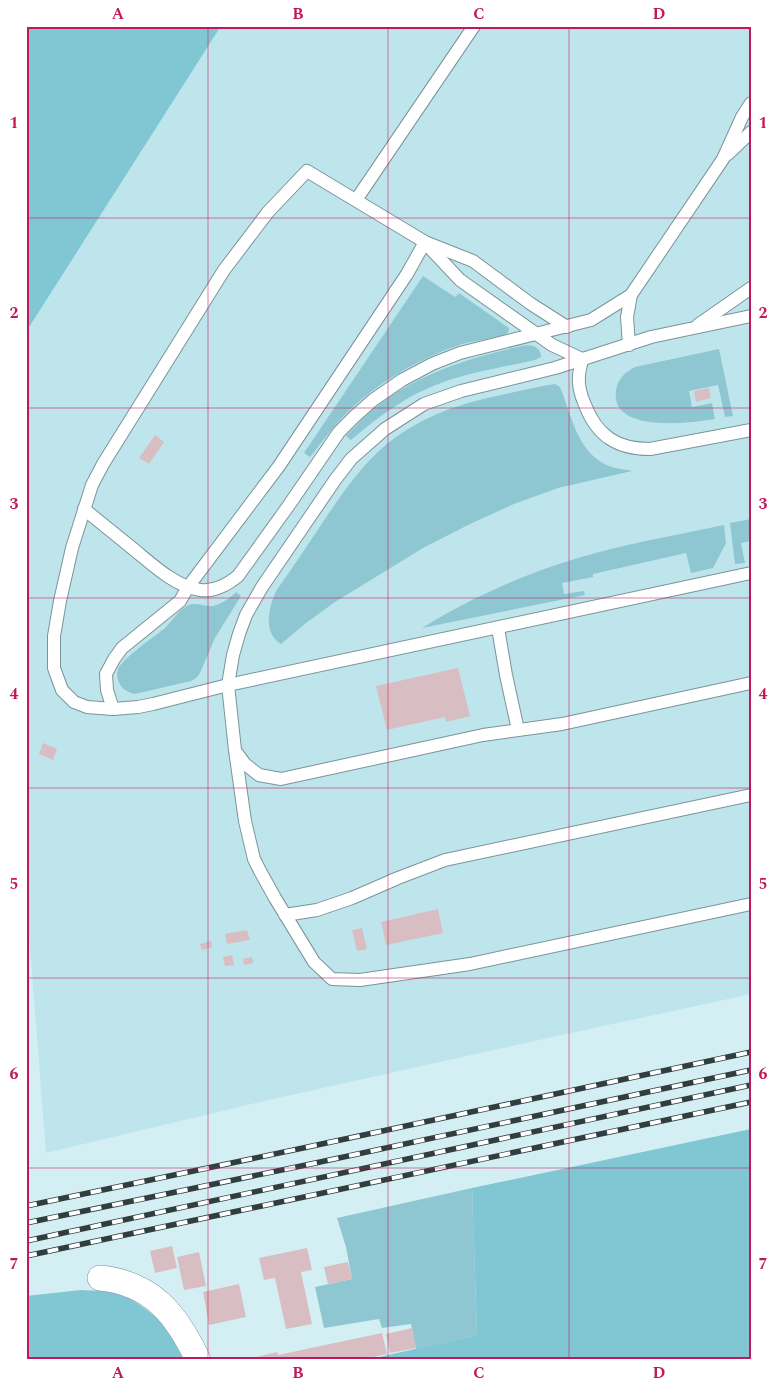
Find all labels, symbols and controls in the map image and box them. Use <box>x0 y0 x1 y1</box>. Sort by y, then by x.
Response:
text: A <box>112 2 125 26</box>
text: B <box>292 2 304 26</box>
text: C <box>473 2 485 26</box>
text: D <box>653 2 666 26</box>
text: 1 <box>10 111 18 135</box>
text: 1 <box>759 111 767 135</box>
text: 2 <box>10 301 19 325</box>
text: 2 <box>759 301 768 325</box>
text: 3 <box>10 492 19 516</box>
text: 3 <box>759 492 768 516</box>
text: 4 <box>10 682 19 706</box>
text: 4 <box>759 682 768 706</box>
text: 5 <box>10 872 18 896</box>
text: 5 <box>759 872 767 896</box>
text: 6 <box>10 1062 19 1086</box>
text: 6 <box>759 1062 768 1086</box>
text: 7 <box>10 1252 19 1276</box>
text: 7 <box>759 1252 768 1276</box>
text: A <box>112 1361 125 1385</box>
text: B <box>292 1361 304 1385</box>
text: C <box>473 1361 485 1385</box>
text: D <box>653 1361 666 1385</box>

